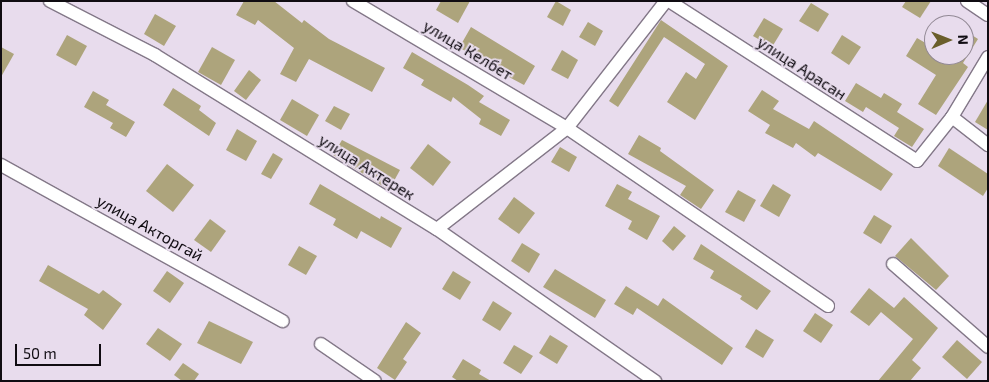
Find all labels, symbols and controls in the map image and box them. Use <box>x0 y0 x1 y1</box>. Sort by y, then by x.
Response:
north arrow <box>924 15 974 65</box>
street label: улица Келбет <box>420 16 516 84</box>
street label: улица Арасан <box>754 32 850 104</box>
text: N <box>955 35 972 45</box>
street label: улица Актерек <box>315 130 419 204</box>
street label: улица Акторгай <box>93 191 207 265</box>
scale bar <box>18 334 104 366</box>
text: 50 m <box>23 344 57 362</box>

